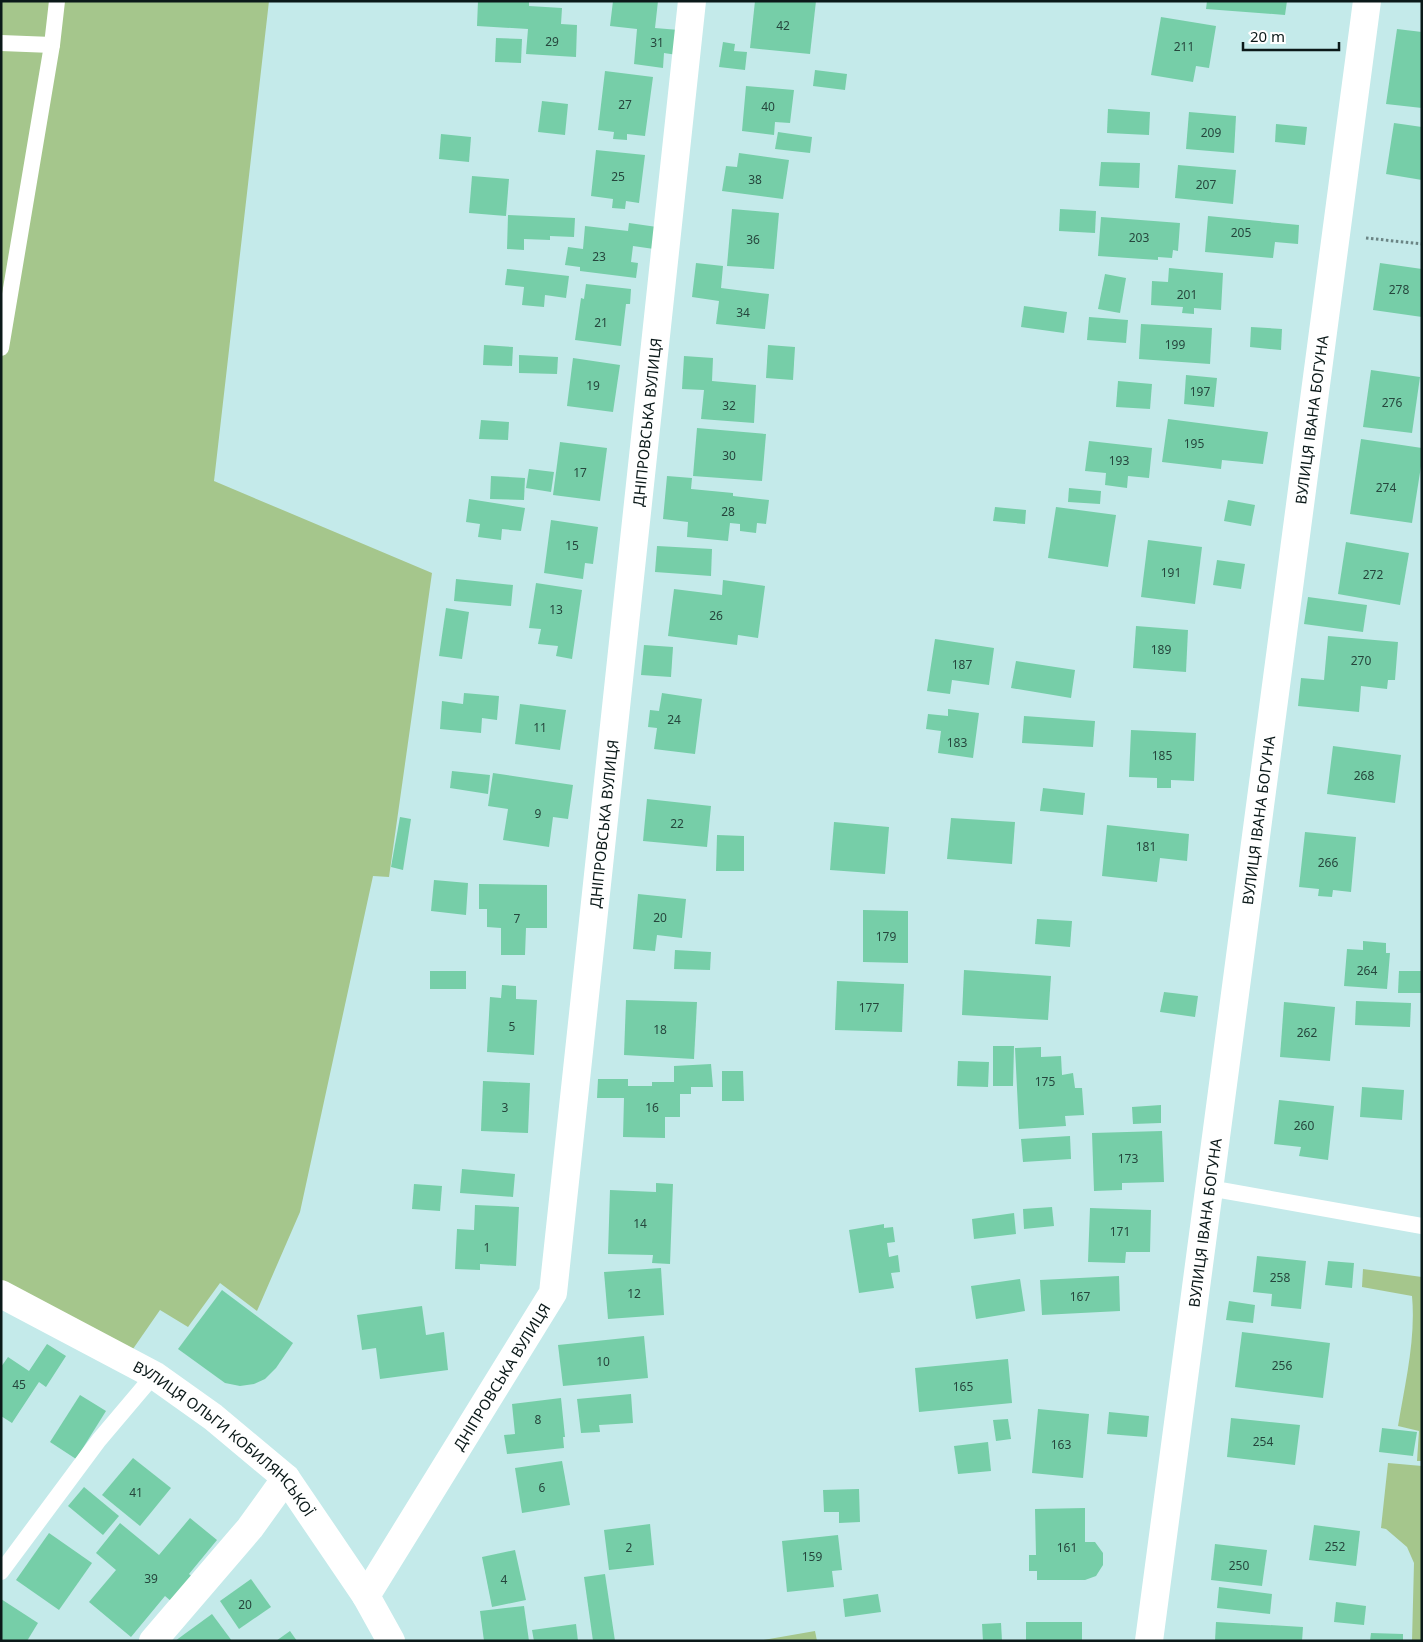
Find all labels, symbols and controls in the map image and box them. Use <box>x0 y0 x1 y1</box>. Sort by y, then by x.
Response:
house number: 42 <box>776 17 790 34</box>
scale bar <box>1243 20 1339 52</box>
text: 20 m <box>1250 26 1285 46</box>
house number: 29 <box>545 33 559 50</box>
house number: 31 <box>650 34 664 51</box>
house number: 211 <box>1174 38 1194 55</box>
house number: 27 <box>618 96 632 113</box>
house number: 40 <box>761 98 775 115</box>
house number: 209 <box>1201 124 1221 141</box>
house number: 25 <box>611 168 625 185</box>
house number: 38 <box>748 171 762 188</box>
house number: 207 <box>1196 176 1216 193</box>
house number: 205 <box>1231 224 1251 241</box>
house number: 203 <box>1129 229 1149 246</box>
house number: 36 <box>746 231 760 248</box>
house number: 23 <box>592 248 606 265</box>
house number: 278 <box>1389 281 1409 298</box>
house number: 201 <box>1177 286 1197 303</box>
house number: 34 <box>736 304 750 321</box>
house number: 21 <box>594 314 608 331</box>
street label: ВУЛИЦЯ ІВАНА БОГУНА <box>1290 333 1333 506</box>
house number: 199 <box>1165 336 1185 353</box>
street label: ДНІПРОВСЬКА ВУЛИЦЯ <box>628 337 666 507</box>
house number: 19 <box>586 377 600 394</box>
house number: 197 <box>1190 383 1210 400</box>
house number: 276 <box>1382 394 1402 411</box>
house number: 32 <box>722 397 736 414</box>
house number: 195 <box>1184 435 1204 452</box>
house number: 30 <box>722 447 736 464</box>
house number: 193 <box>1109 452 1129 469</box>
house number: 17 <box>573 464 587 481</box>
house number: 274 <box>1376 479 1396 496</box>
house number: 28 <box>721 503 735 520</box>
house number: 15 <box>565 537 579 554</box>
house number: 191 <box>1161 564 1181 581</box>
house number: 272 <box>1363 566 1383 583</box>
house number: 13 <box>549 601 563 618</box>
house number: 26 <box>709 607 723 624</box>
house number: 189 <box>1151 641 1171 658</box>
house number: 270 <box>1351 652 1371 669</box>
house number: 187 <box>952 656 972 673</box>
house number: 24 <box>667 711 681 728</box>
house number: 11 <box>533 719 547 736</box>
house number: 183 <box>947 734 967 751</box>
street label: ВУЛИЦЯ ІВАНА БОГУНА <box>1237 734 1279 906</box>
street label: ДНІПРОВСЬКА ВУЛИЦЯ <box>584 738 622 909</box>
house number: 185 <box>1152 747 1172 764</box>
house number: 268 <box>1354 767 1374 784</box>
house number: 9 <box>535 805 542 822</box>
house number: 22 <box>670 815 684 832</box>
house number: 181 <box>1136 838 1156 855</box>
house number: 266 <box>1318 854 1338 871</box>
house number: 20 <box>653 909 667 926</box>
house number: 7 <box>514 910 521 927</box>
house number: 179 <box>876 928 896 945</box>
house number: 264 <box>1357 962 1377 979</box>
house number: 177 <box>859 999 879 1016</box>
house number: 5 <box>509 1018 516 1035</box>
house number: 18 <box>653 1021 667 1038</box>
house number: 262 <box>1297 1024 1317 1041</box>
house number: 175 <box>1035 1073 1055 1090</box>
house number: 3 <box>502 1099 509 1116</box>
house number: 16 <box>645 1099 659 1116</box>
house number: 260 <box>1294 1117 1314 1134</box>
street label: ВУЛИЦЯ ІВАНА БОГУНА <box>1183 1136 1226 1309</box>
house number: 173 <box>1118 1150 1138 1167</box>
house number: 14 <box>633 1215 647 1232</box>
house number: 171 <box>1110 1223 1130 1240</box>
house number: 1 <box>484 1239 490 1256</box>
house number: 258 <box>1270 1269 1290 1286</box>
house number: 12 <box>627 1285 641 1302</box>
house number: 167 <box>1070 1288 1090 1305</box>
street label: ДНІПРОВСЬКА ВУЛИЦЯ <box>449 1299 554 1454</box>
house number: 10 <box>596 1353 610 1370</box>
street label: ВУЛИЦЯ ОЛЬГИ КОБИЛЯНСЬКОЇ <box>130 1356 319 1520</box>
house number: 256 <box>1272 1357 1292 1374</box>
house number: 45 <box>12 1376 26 1393</box>
house number: 165 <box>953 1378 973 1395</box>
house number: 8 <box>535 1411 542 1428</box>
house number: 254 <box>1253 1433 1273 1450</box>
house number: 163 <box>1051 1436 1071 1453</box>
house number: 6 <box>539 1479 546 1496</box>
house number: 41 <box>129 1484 143 1501</box>
house number: 252 <box>1325 1538 1345 1555</box>
house number: 2 <box>626 1539 633 1556</box>
house number: 161 <box>1057 1539 1077 1556</box>
house number: 159 <box>802 1548 822 1565</box>
house number: 250 <box>1229 1557 1249 1574</box>
house number: 39 <box>144 1570 158 1587</box>
house number: 4 <box>501 1571 508 1588</box>
house number: 20 <box>238 1596 252 1613</box>

